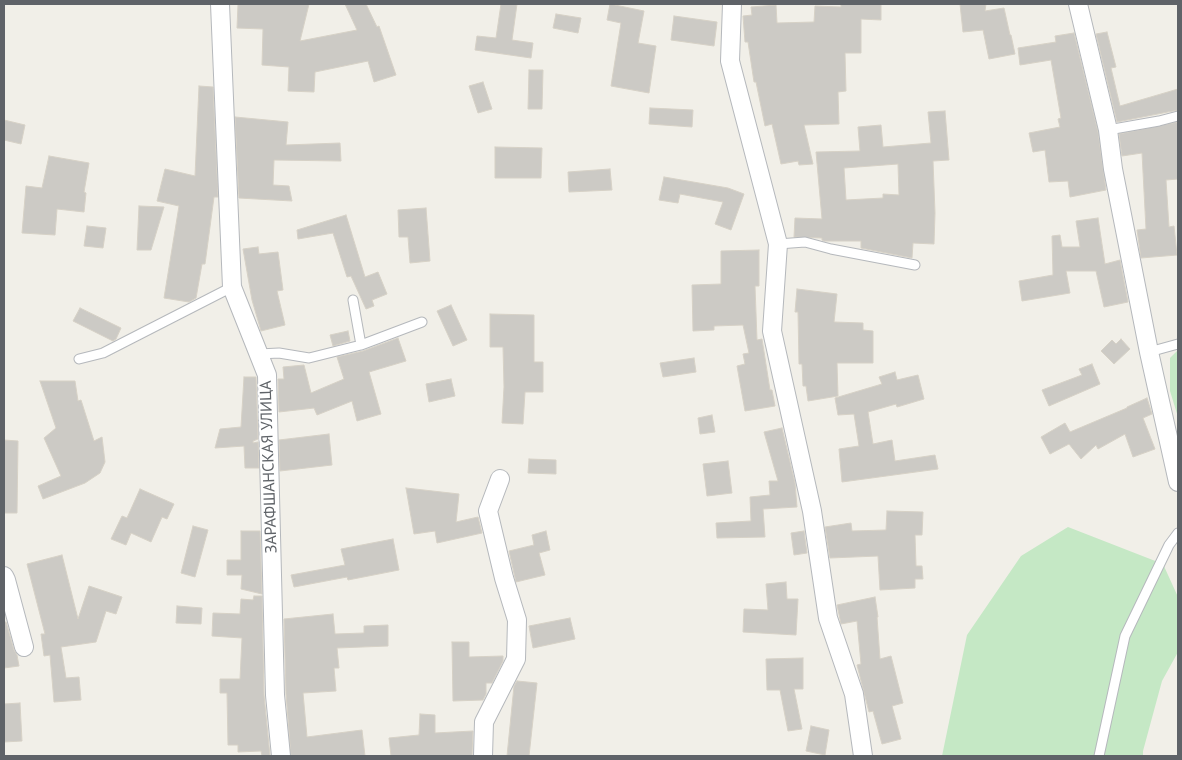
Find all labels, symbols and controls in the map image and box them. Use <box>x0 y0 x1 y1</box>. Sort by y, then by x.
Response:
street label: ЗАРАФШАНСКАЯ УЛИЦА <box>256 380 282 554</box>

